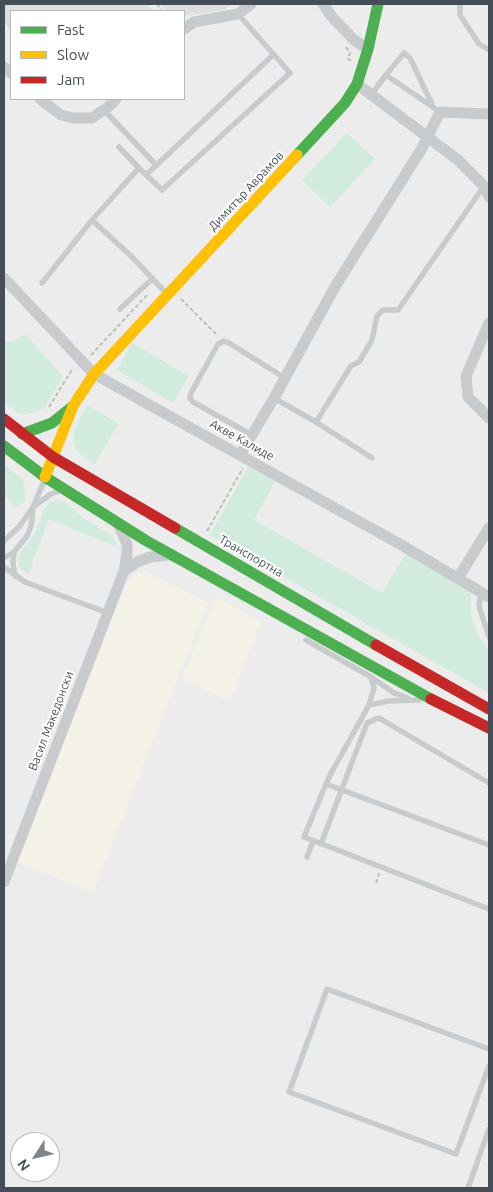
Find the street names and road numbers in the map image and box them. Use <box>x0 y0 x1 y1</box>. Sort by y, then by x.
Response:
street label: Димитър Аврамов <box>205 148 287 234</box>
street label: Акве Калиде <box>207 416 277 464</box>
street label: Транспортна <box>216 532 286 580</box>
street label: Васил Македонски <box>25 669 77 773</box>

